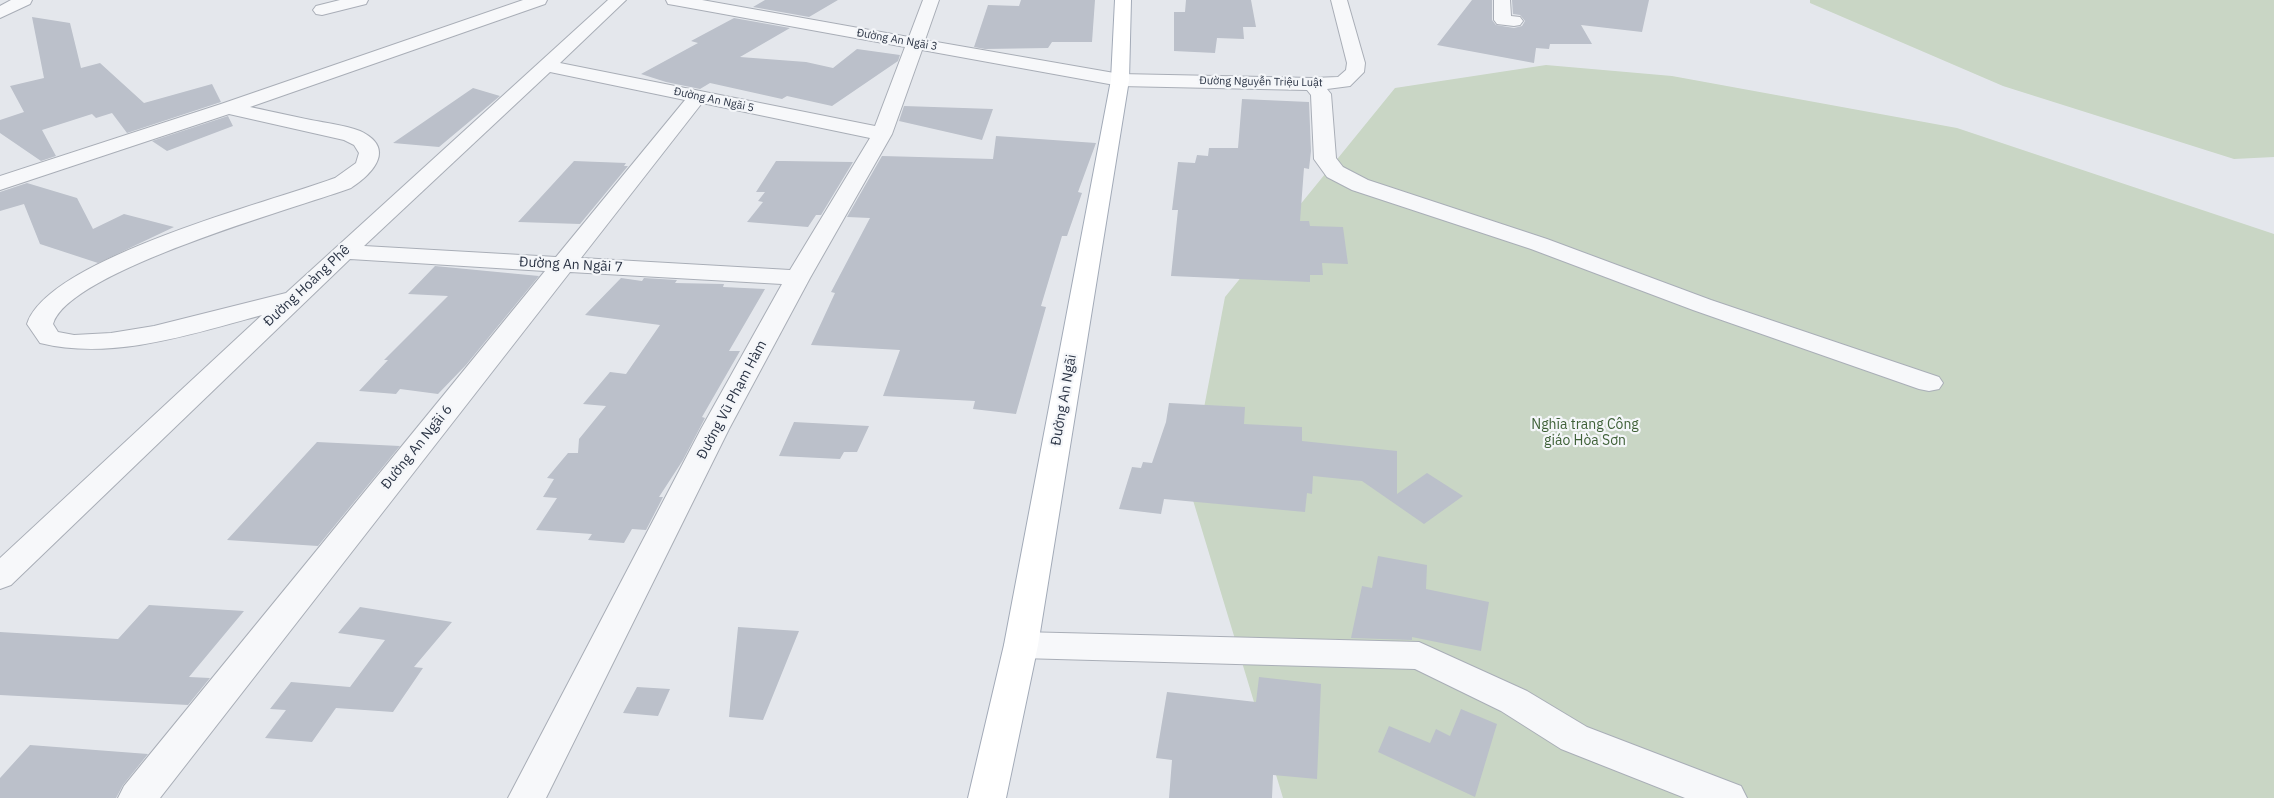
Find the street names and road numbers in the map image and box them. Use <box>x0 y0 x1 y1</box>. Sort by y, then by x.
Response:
street label: Đường An Ngãi 3 <box>856 26 938 54</box>
street label: Đường Nguyễn Triệu Luật <box>1199 74 1323 90</box>
street label: Đường An Ngãi 5 <box>673 85 755 115</box>
street label: Đường Hoàng Phê <box>260 242 354 330</box>
street label: Đường An Ngãi 7 <box>519 254 623 276</box>
street label: Đường Vũ Phạm Hàm <box>694 338 770 462</box>
street label: Đường An Ngãi <box>1048 353 1080 447</box>
street label: Đường An Ngãi 6 <box>378 401 456 493</box>

